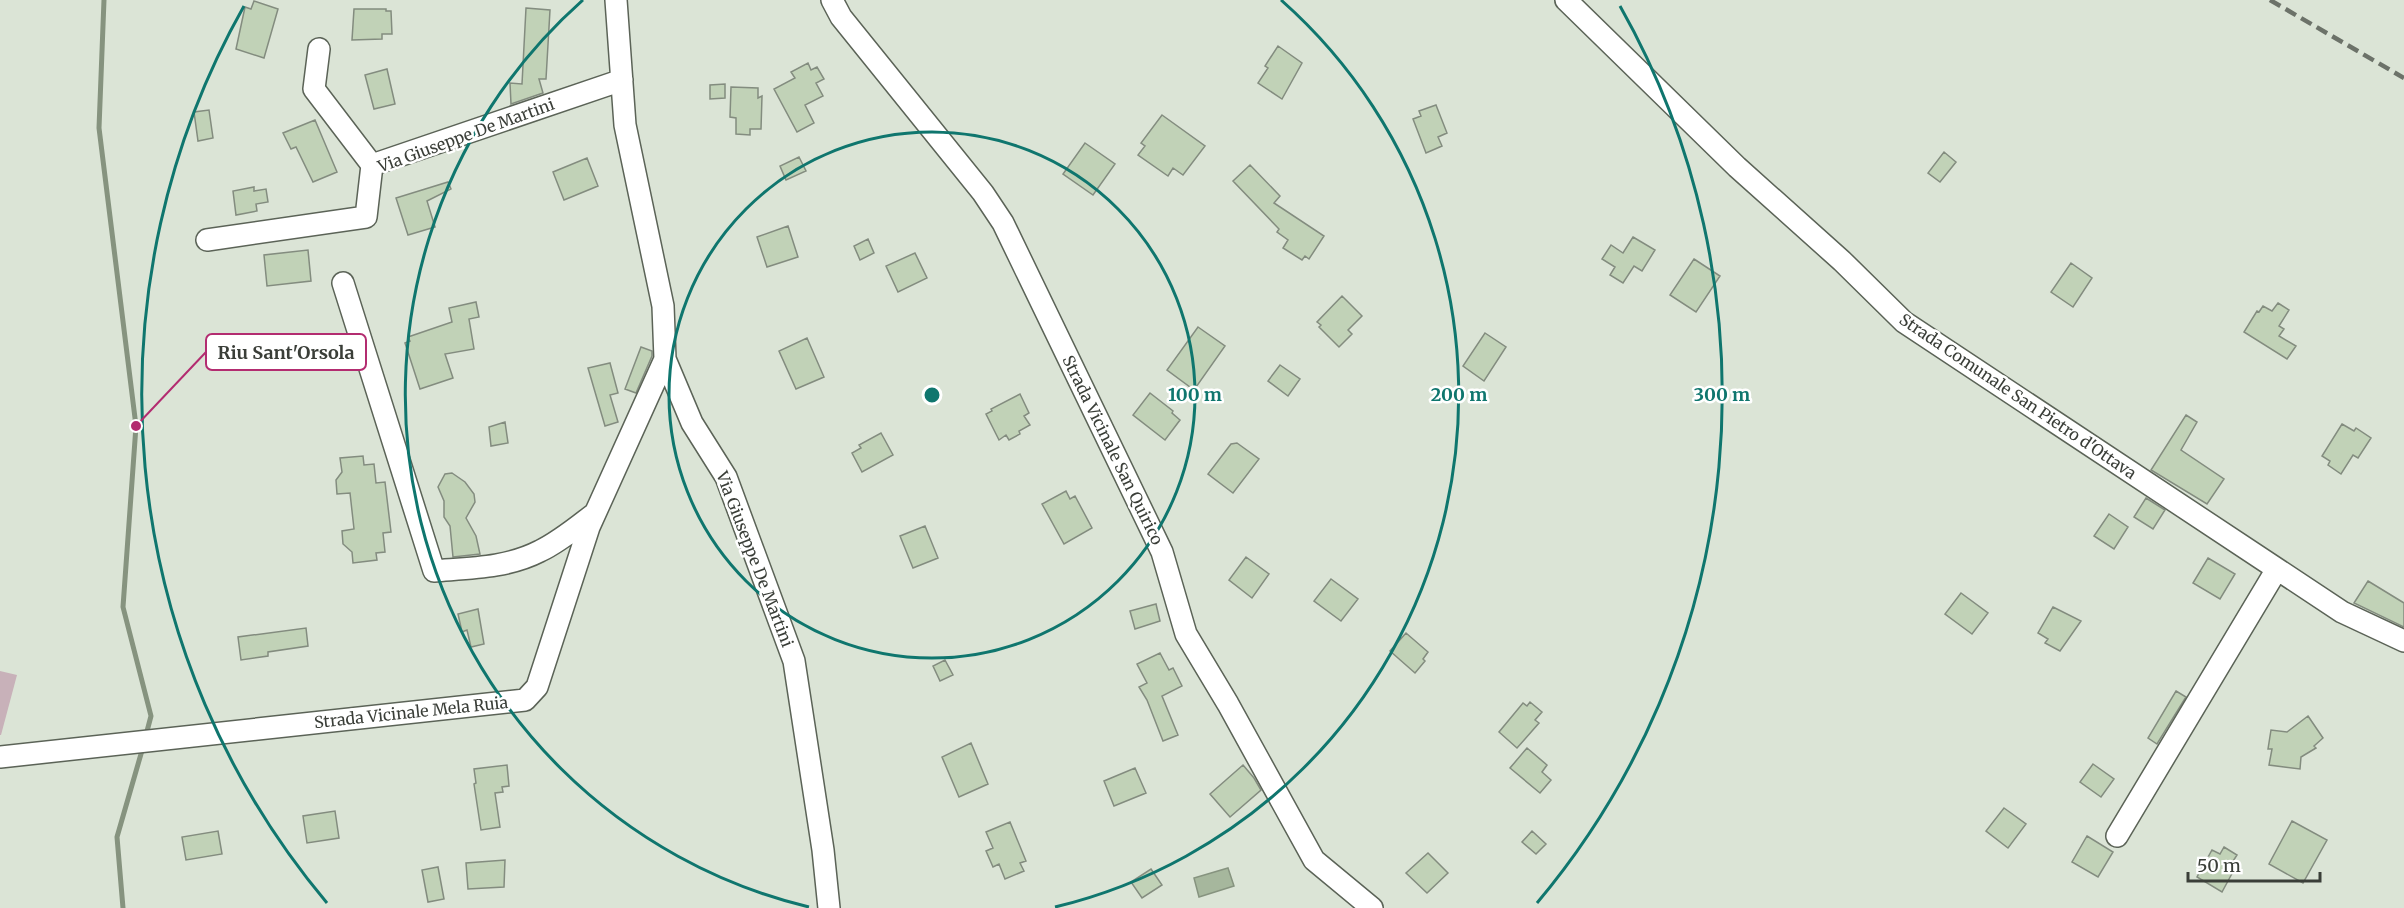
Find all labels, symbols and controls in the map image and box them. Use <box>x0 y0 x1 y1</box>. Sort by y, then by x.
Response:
street label: Via Giuseppe De Martini <box>374 94 557 177</box>
street label: Strada Comunale San Pietro d'Ottava <box>1896 309 2141 483</box>
callout: Riu Sant'Orsola <box>206 334 366 370</box>
text: Riu Sant'Orsola <box>218 341 354 364</box>
street label: Strada Vicinale San Quirico <box>1058 352 1168 548</box>
text: 100 m <box>1168 383 1222 406</box>
text: 200 m <box>1431 383 1487 406</box>
text: 300 m <box>1694 383 1750 406</box>
centre of rings <box>922 385 942 405</box>
street label: Via Giuseppe De Martini <box>712 467 798 650</box>
street label: Strada Vicinale Mela Ruia <box>313 692 509 732</box>
scale bar <box>2188 845 2320 883</box>
text: 50 m <box>2197 854 2241 877</box>

